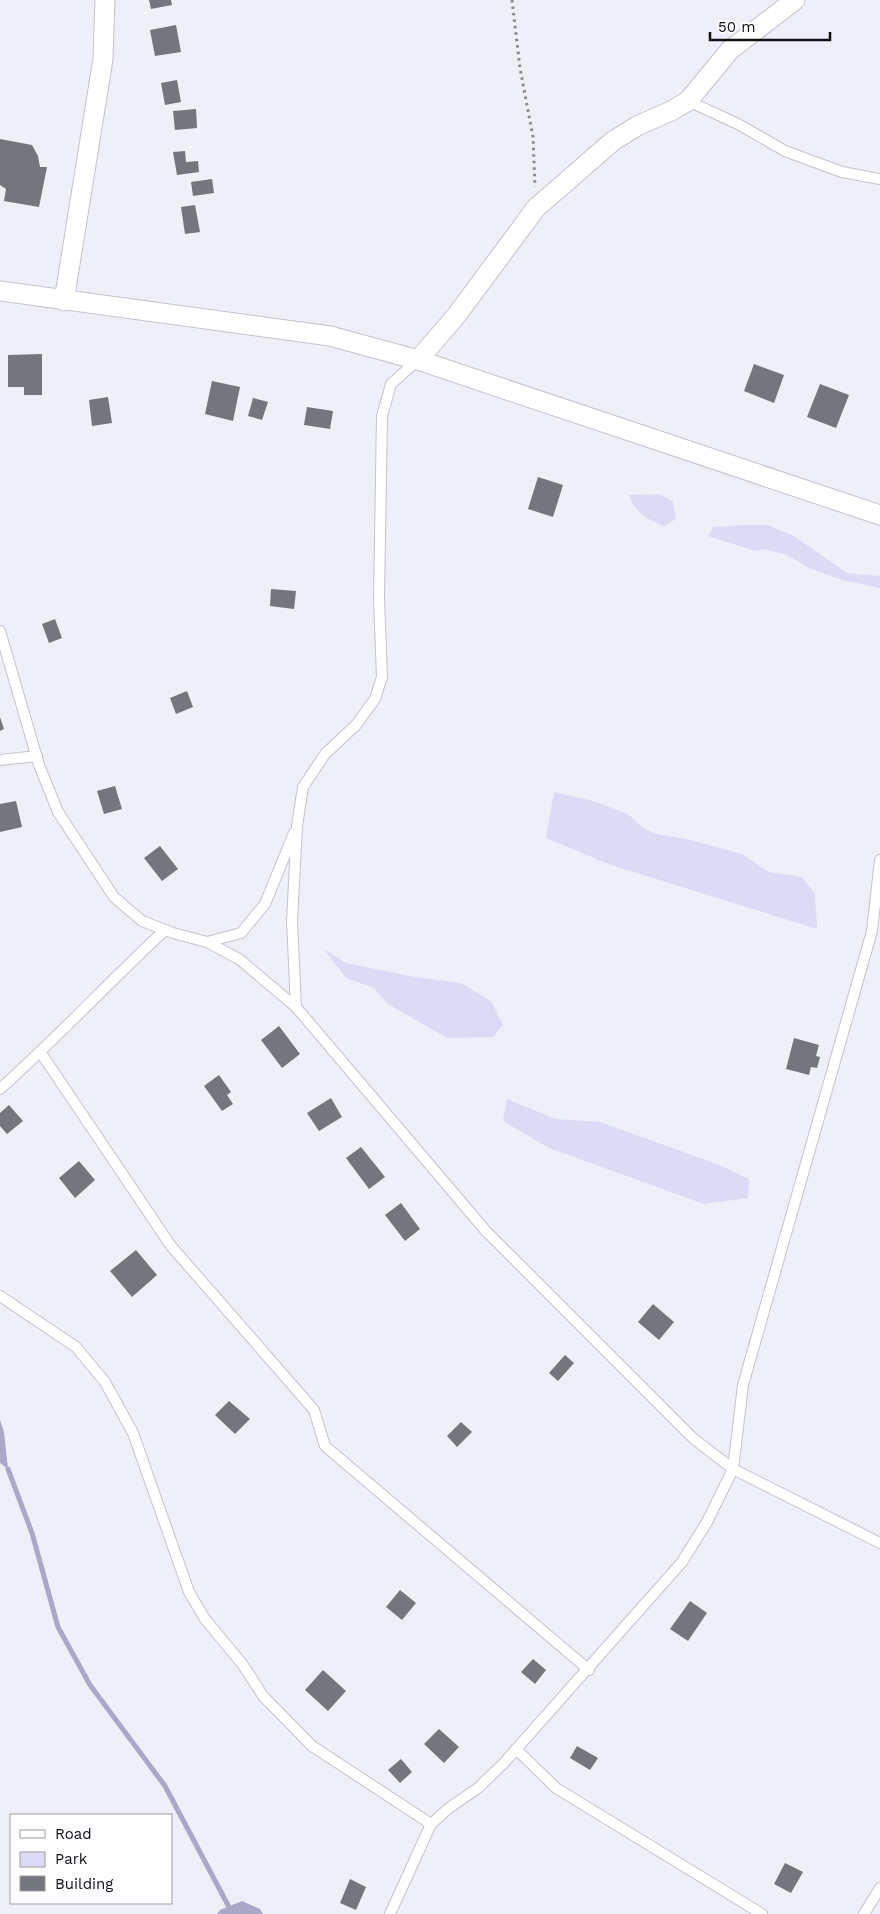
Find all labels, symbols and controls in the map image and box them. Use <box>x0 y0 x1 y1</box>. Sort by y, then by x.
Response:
scale bar <box>710 10 830 42</box>
text: 50 m <box>718 18 755 36</box>
legend <box>10 1814 172 1904</box>
text: Road <box>55 1825 92 1843</box>
text: Park <box>55 1850 88 1868</box>
text: Building <box>55 1875 113 1893</box>

